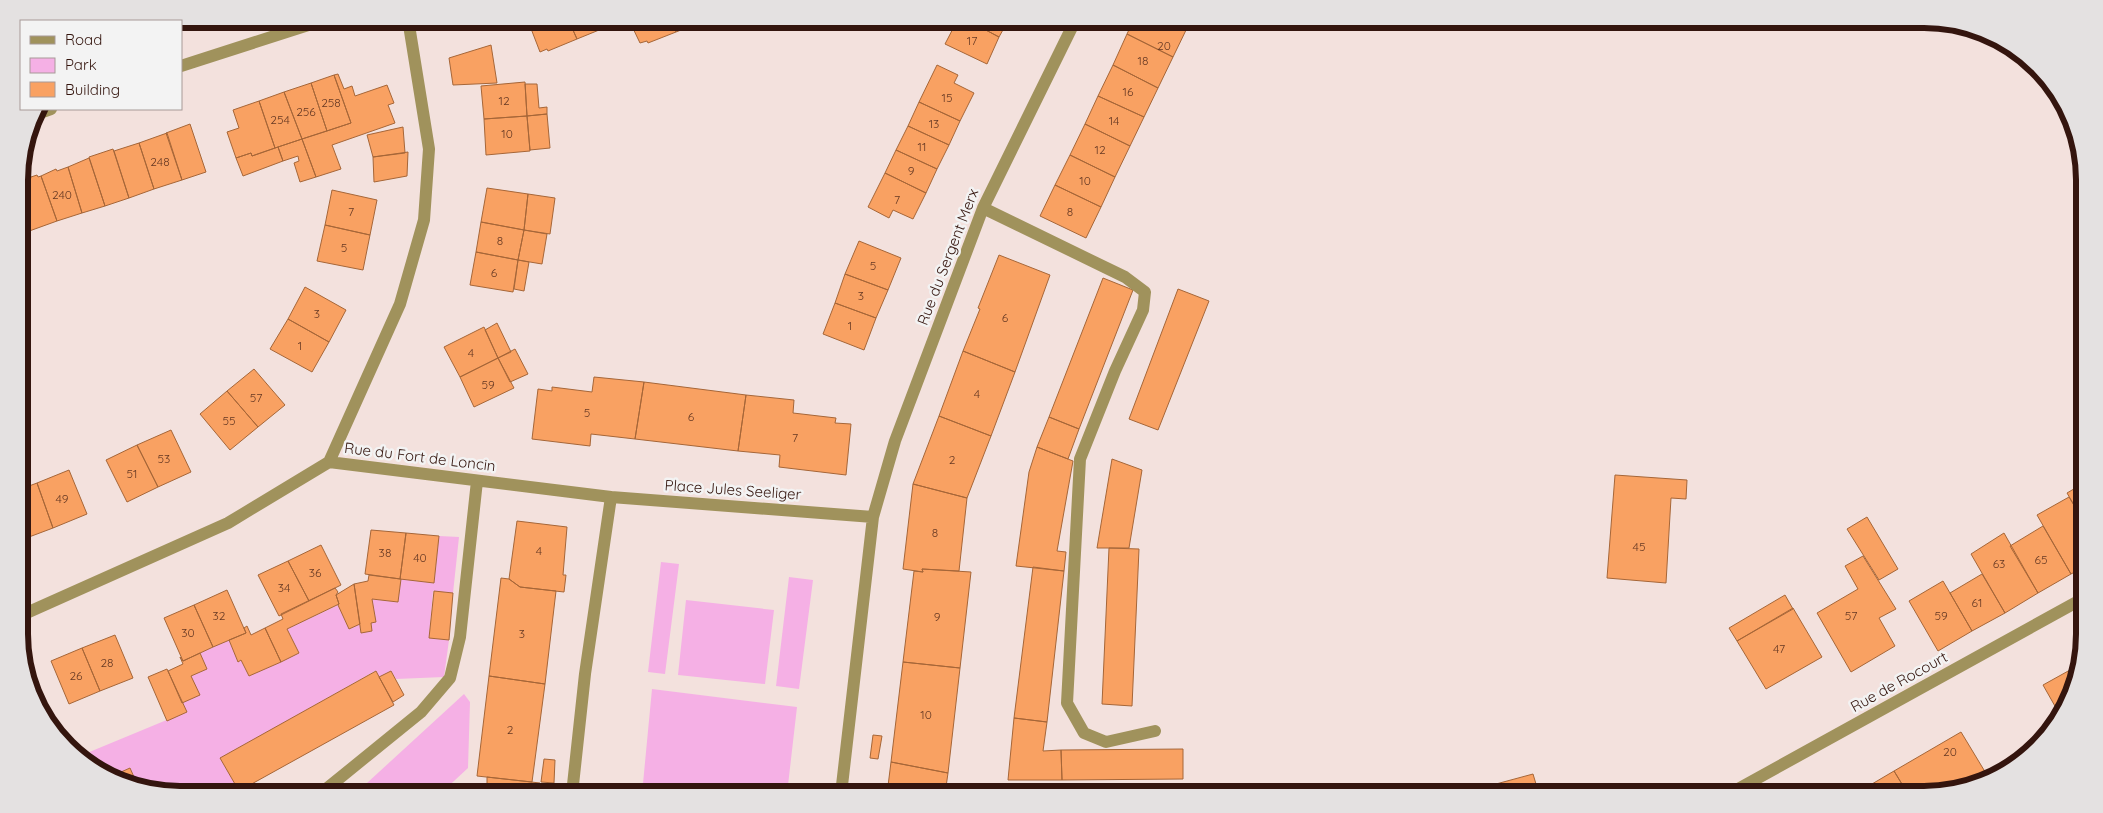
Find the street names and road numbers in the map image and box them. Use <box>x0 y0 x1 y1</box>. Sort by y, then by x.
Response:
street label: Rue du Sergent Merx <box>913 186 982 328</box>
street label: Rue du Fort de Loncin <box>343 438 497 475</box>
street label: Place Jules Seeliger <box>664 475 802 504</box>
street label: Rue de Rocourt <box>1847 647 1951 716</box>

